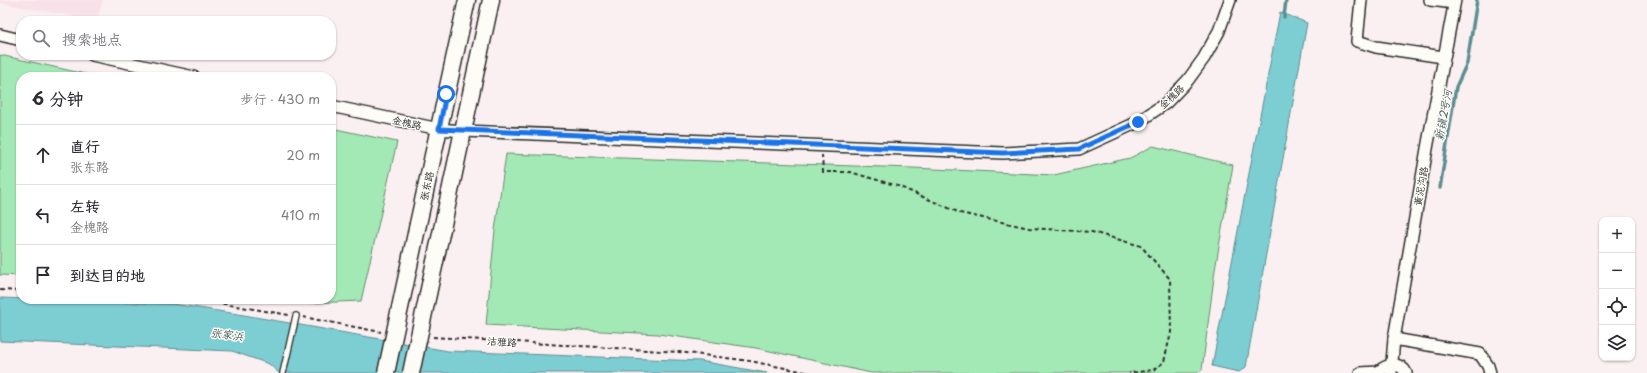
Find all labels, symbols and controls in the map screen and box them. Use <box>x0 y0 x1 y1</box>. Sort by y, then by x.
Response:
search box <box>16 16 336 60</box>
icon: search <box>30 27 52 49</box>
text: 搜索地点 <box>62 27 122 50</box>
street label: 金槐路 <box>1155 80 1187 112</box>
text: 6 分钟 <box>32 85 83 111</box>
route start <box>437 85 455 103</box>
water label: 新镇2号河 <box>1430 86 1456 142</box>
text: 步行 · 430 m <box>240 89 320 108</box>
street label: 金槐路 <box>391 112 423 132</box>
route end <box>1129 113 1147 131</box>
text: 直行 <box>70 134 100 157</box>
icon: ahead <box>32 144 54 166</box>
text: 20 m <box>286 145 320 164</box>
text: 张东路 <box>70 157 109 176</box>
street label: 黄泥沟路 <box>1409 165 1431 207</box>
street label: 张东路 <box>416 170 436 202</box>
text: 左转 <box>70 194 100 217</box>
icon: left <box>32 204 54 226</box>
text: 410 m <box>281 205 320 224</box>
text: 金槐路 <box>70 217 109 236</box>
map controls <box>1599 217 1635 361</box>
button: + <box>1599 217 1635 253</box>
button: − <box>1599 253 1635 289</box>
text: 到达目的地 <box>70 263 145 286</box>
icon: arrive <box>32 264 54 286</box>
button: locate <box>1599 289 1635 325</box>
water label: 张家浜 <box>210 324 245 345</box>
button: layers <box>1599 325 1635 361</box>
street label: 洁雅路 <box>487 332 517 350</box>

